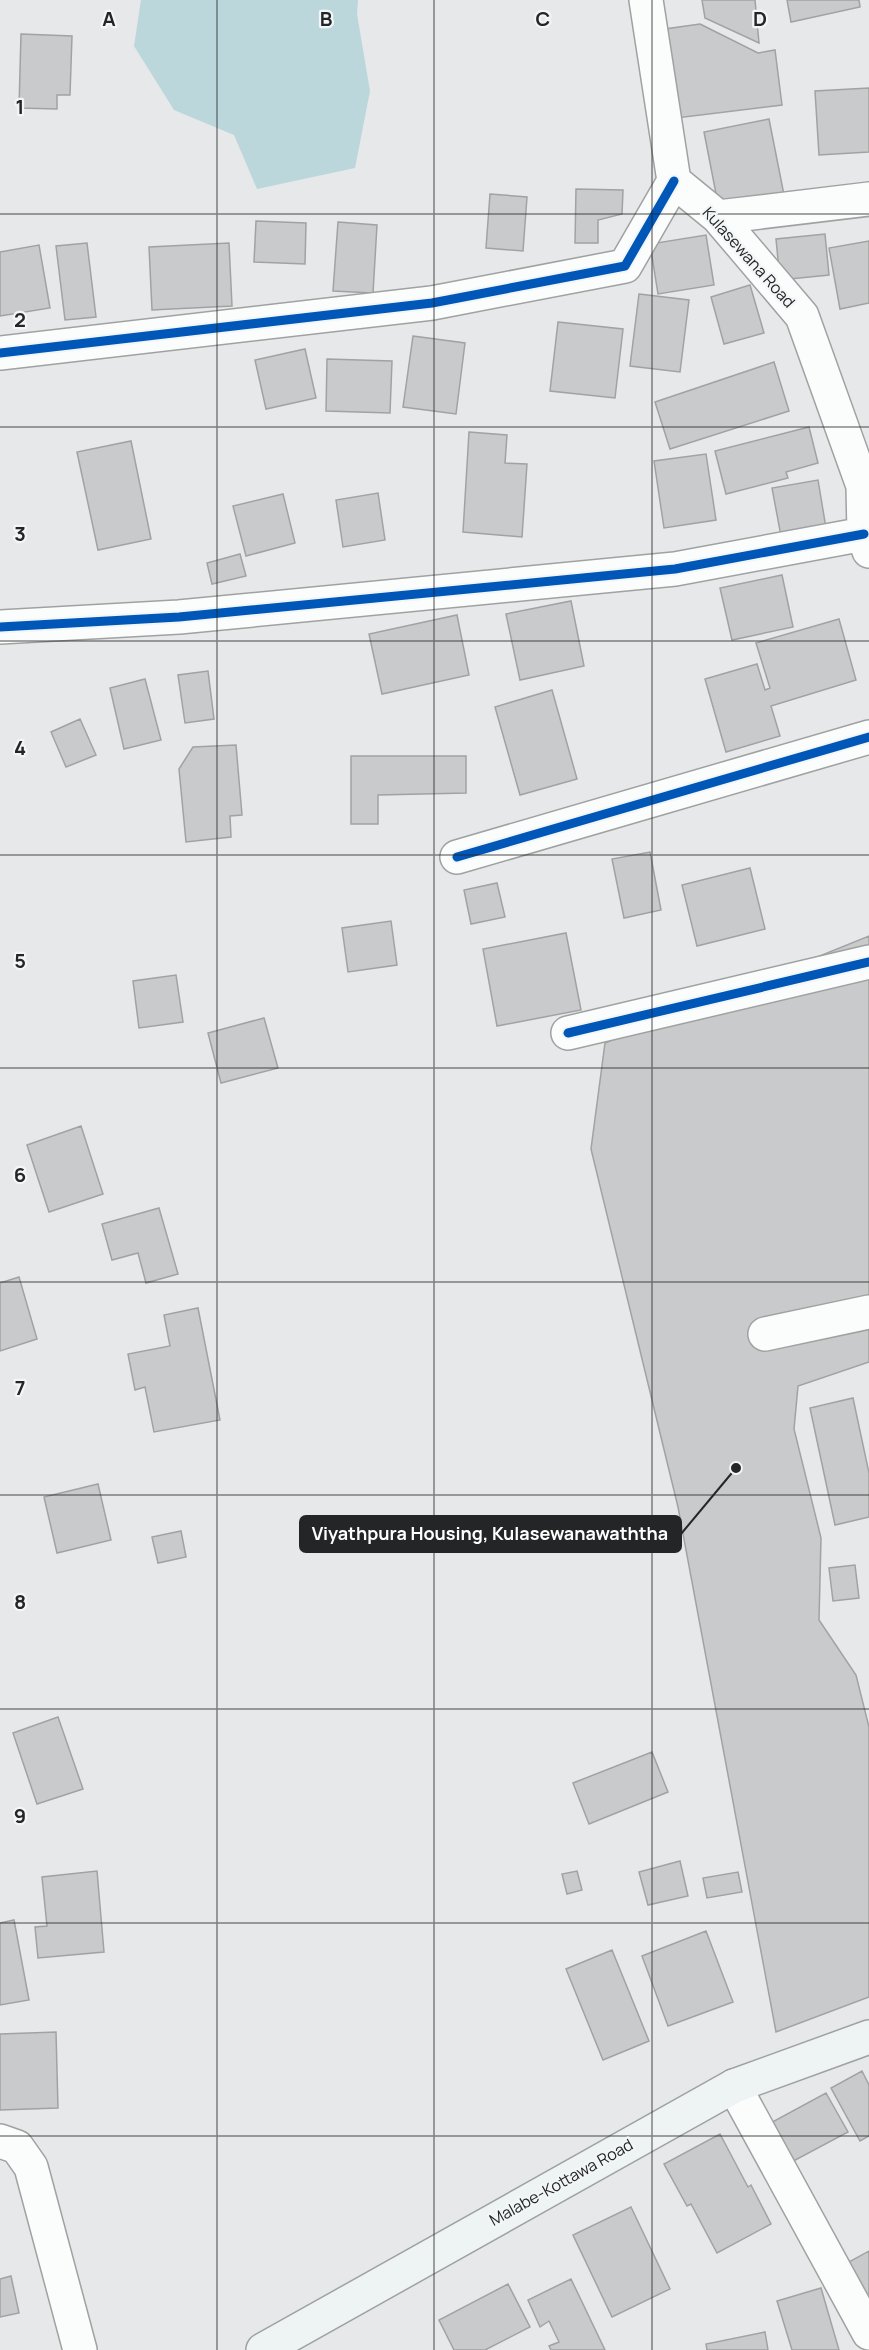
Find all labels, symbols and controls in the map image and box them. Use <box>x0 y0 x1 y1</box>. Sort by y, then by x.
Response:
text: A <box>102 5 116 32</box>
text: B <box>320 5 333 32</box>
text: C <box>536 5 550 32</box>
text: D <box>753 5 767 32</box>
text: 1 <box>16 93 24 120</box>
street label: Kulasewana Road <box>698 202 800 312</box>
text: 2 <box>14 306 26 333</box>
text: 3 <box>14 520 26 547</box>
text: 4 <box>14 734 26 761</box>
text: 5 <box>14 947 26 974</box>
text: 6 <box>14 1161 26 1188</box>
text: 7 <box>15 1374 25 1401</box>
callout: Viyathpura Housing, Kulasewanawaththa <box>300 1516 681 1552</box>
text: Viyathpura Housing, Kulasewanawaththa <box>312 1521 668 1545</box>
text: 8 <box>14 1588 26 1615</box>
text: 9 <box>14 1802 26 1829</box>
street label: Malabe-Kottawa Road <box>485 2133 637 2231</box>

